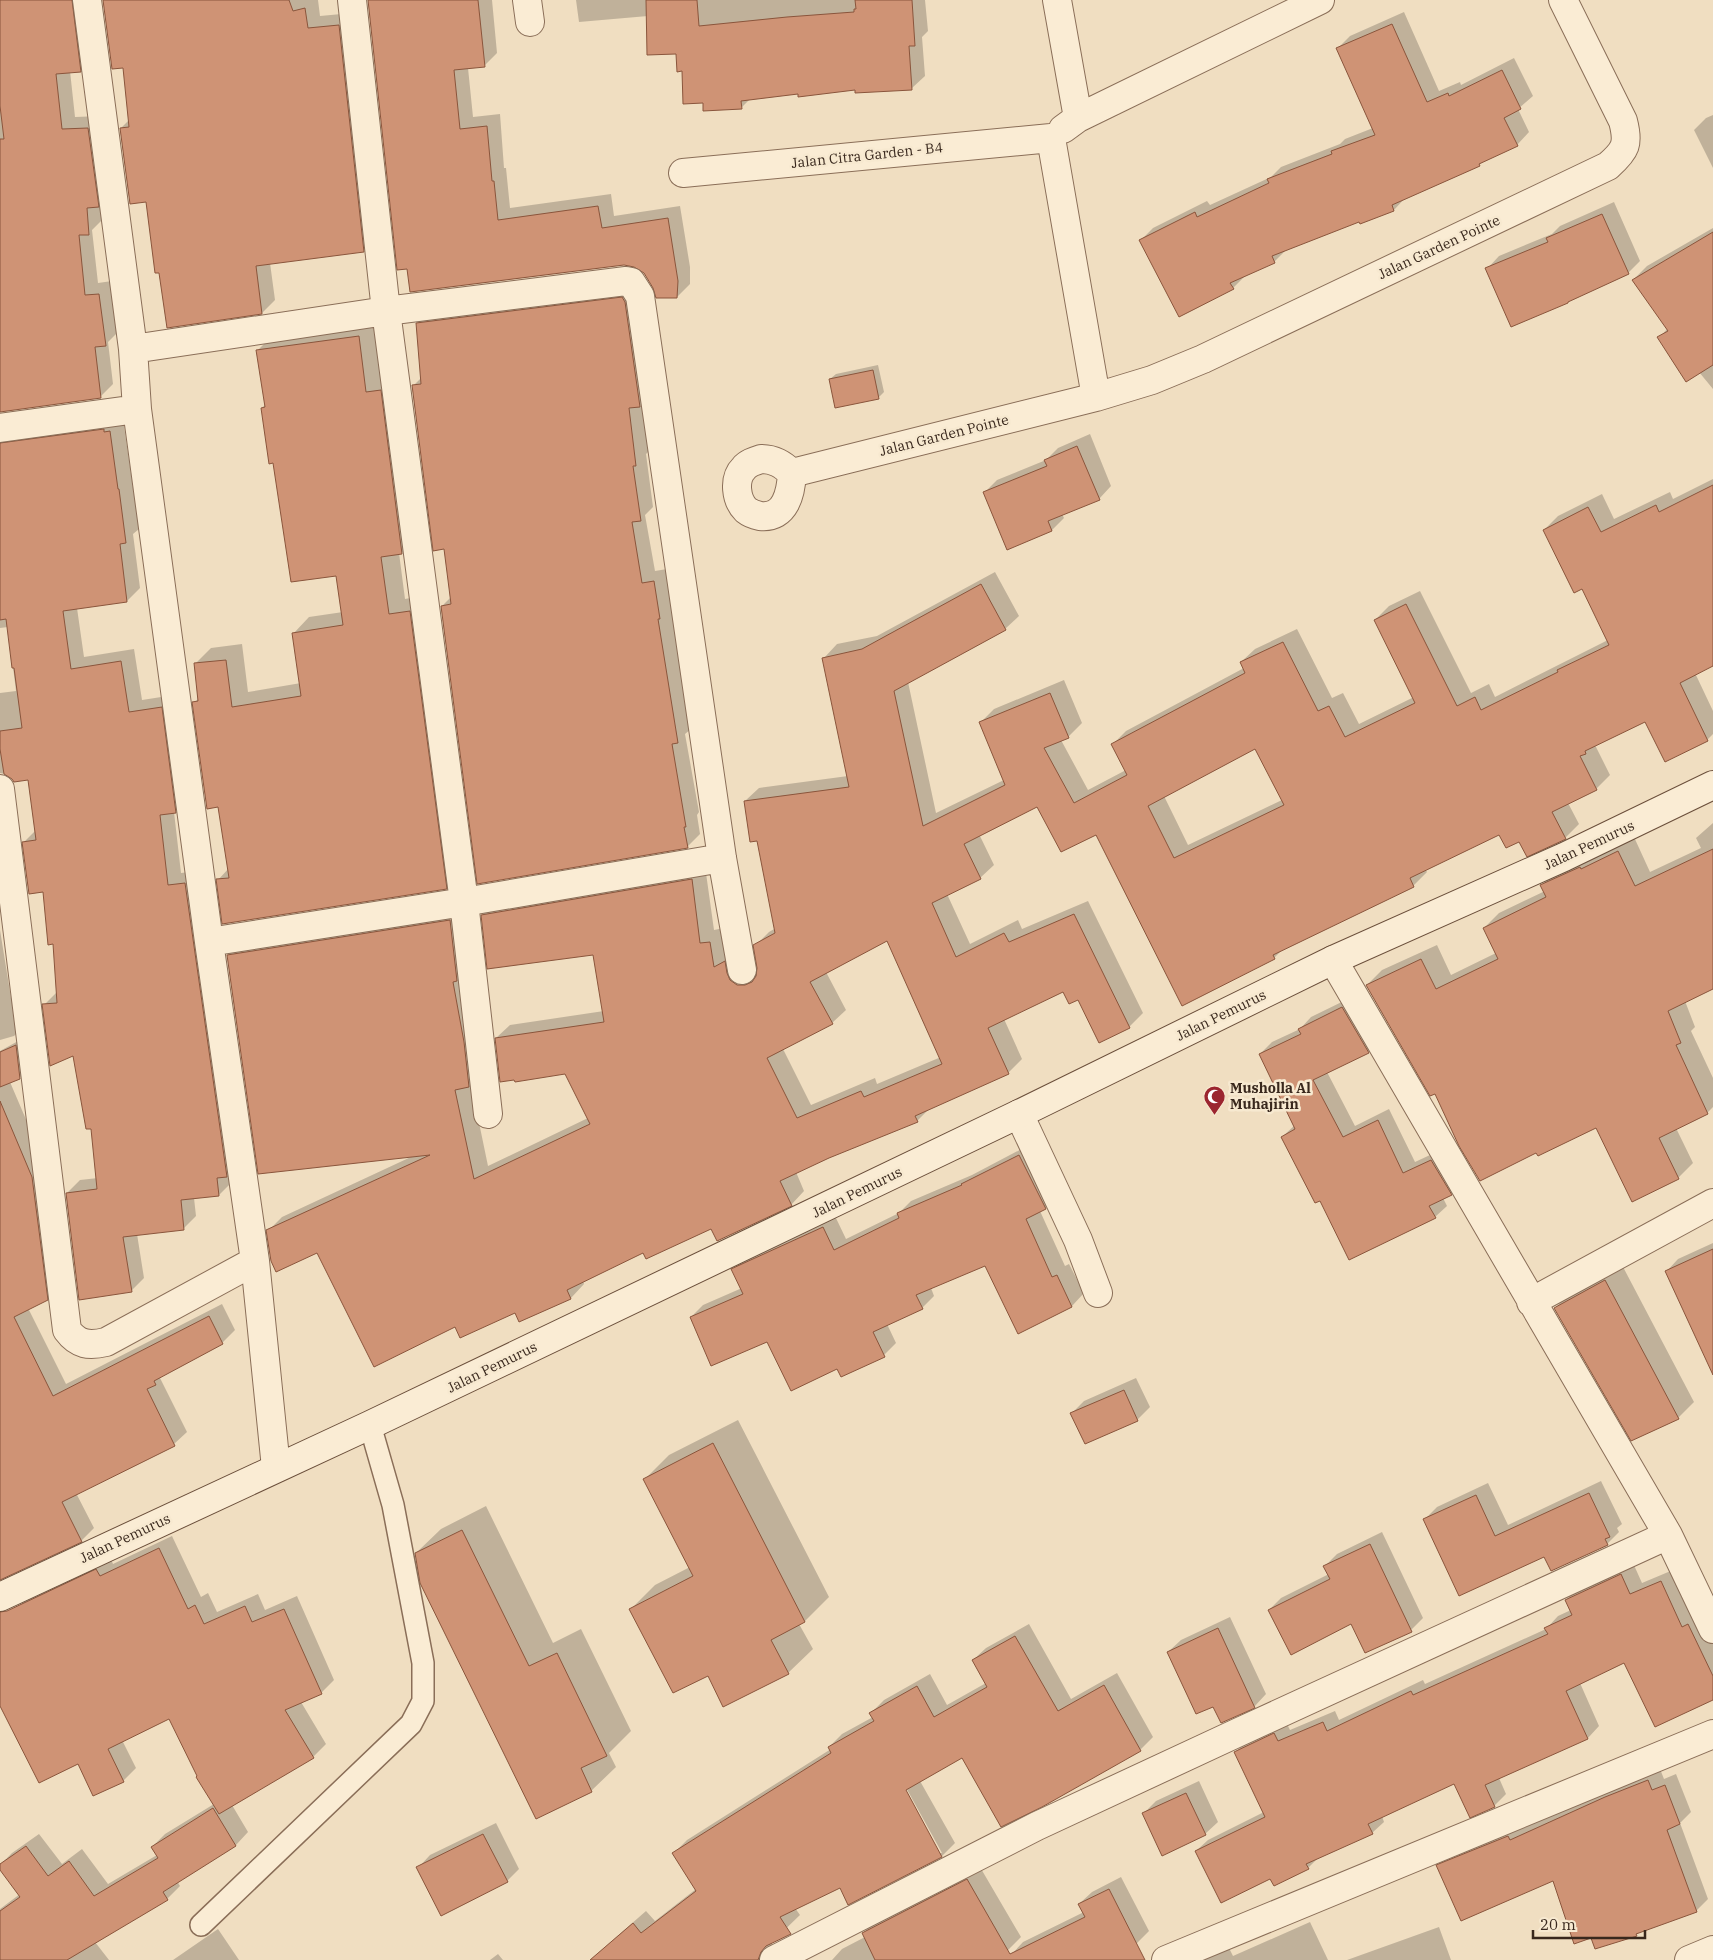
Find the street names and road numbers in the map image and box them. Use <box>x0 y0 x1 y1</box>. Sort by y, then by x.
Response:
street label: Jalan Citra Garden - B4 <box>790 138 944 172</box>
street label: Jalan Garden Pointe <box>1375 211 1503 283</box>
street label: Jalan Garden Pointe <box>878 410 1010 460</box>
street label: Jalan Pemurus <box>1541 816 1637 874</box>
street label: Jalan Pemurus <box>1173 985 1269 1045</box>
street label: Jalan Pemurus <box>809 1162 905 1222</box>
street label: Jalan Pemurus <box>444 1337 540 1397</box>
street label: Jalan Pemurus <box>77 1509 173 1567</box>

